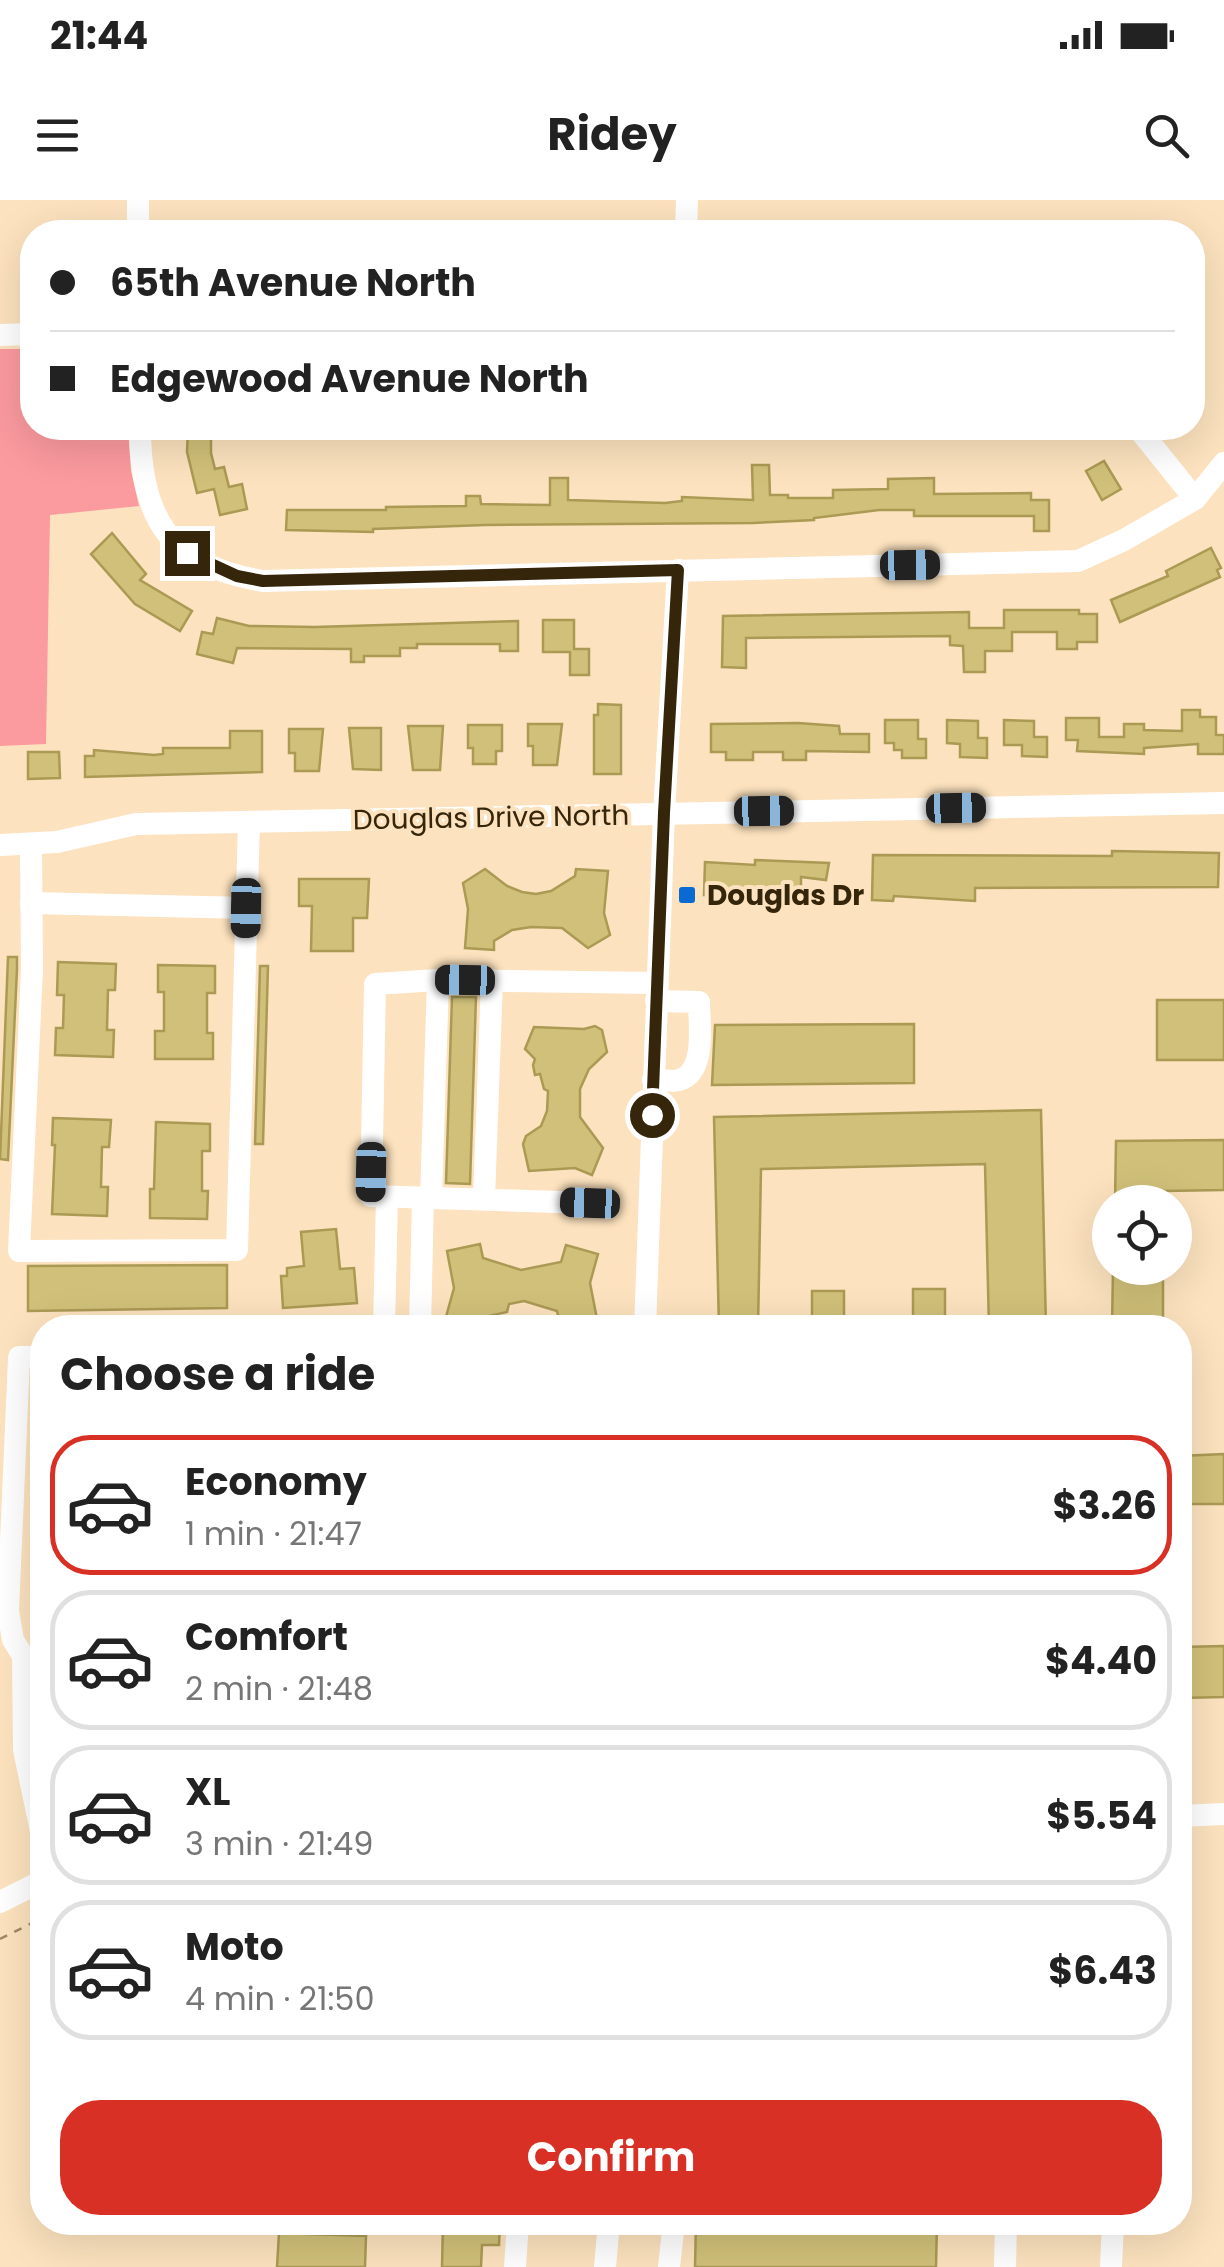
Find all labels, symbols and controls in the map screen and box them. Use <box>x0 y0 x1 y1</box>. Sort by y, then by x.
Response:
text: 21:44 <box>50 9 148 62</box>
text: Ridey <box>547 103 677 166</box>
icon: menu <box>30 108 85 163</box>
icon: search <box>1139 108 1194 163</box>
text: 65th Avenue North <box>110 256 476 309</box>
text: Edgewood Avenue North <box>110 352 589 405</box>
route end <box>165 531 210 576</box>
car <box>880 549 940 581</box>
car <box>926 792 986 824</box>
car <box>734 795 794 827</box>
street label: Douglas Drive North <box>353 796 629 839</box>
place label: Douglas Dr <box>707 876 864 915</box>
car <box>230 878 262 938</box>
marker: Douglas Dr <box>676 884 698 906</box>
car <box>435 964 495 996</box>
route start <box>630 1093 675 1138</box>
car <box>355 1142 387 1202</box>
map controls <box>1092 1185 1192 1285</box>
button: locate <box>1092 1185 1192 1285</box>
car <box>559 1187 621 1219</box>
text: Choose a ride <box>60 1343 375 1406</box>
text: Economy <box>185 1455 367 1508</box>
icon: car <box>65 1460 155 1550</box>
text: $3.26 <box>1052 1479 1157 1532</box>
text: 1 min · 21:47 <box>185 1511 362 1556</box>
text: Comfort <box>185 1610 348 1663</box>
icon: car <box>65 1615 155 1705</box>
text: $4.40 <box>1045 1634 1157 1687</box>
text: 2 min · 21:48 <box>185 1666 373 1711</box>
text: XL <box>185 1765 230 1818</box>
icon: car <box>65 1770 155 1860</box>
text: $5.54 <box>1046 1789 1157 1842</box>
text: 3 min · 21:49 <box>185 1821 373 1866</box>
text: Moto <box>185 1920 284 1973</box>
icon: car <box>65 1925 155 2015</box>
text: $6.43 <box>1048 1944 1157 1997</box>
text: 4 min · 21:50 <box>185 1976 375 2021</box>
button: Confirm <box>60 2100 1162 2215</box>

